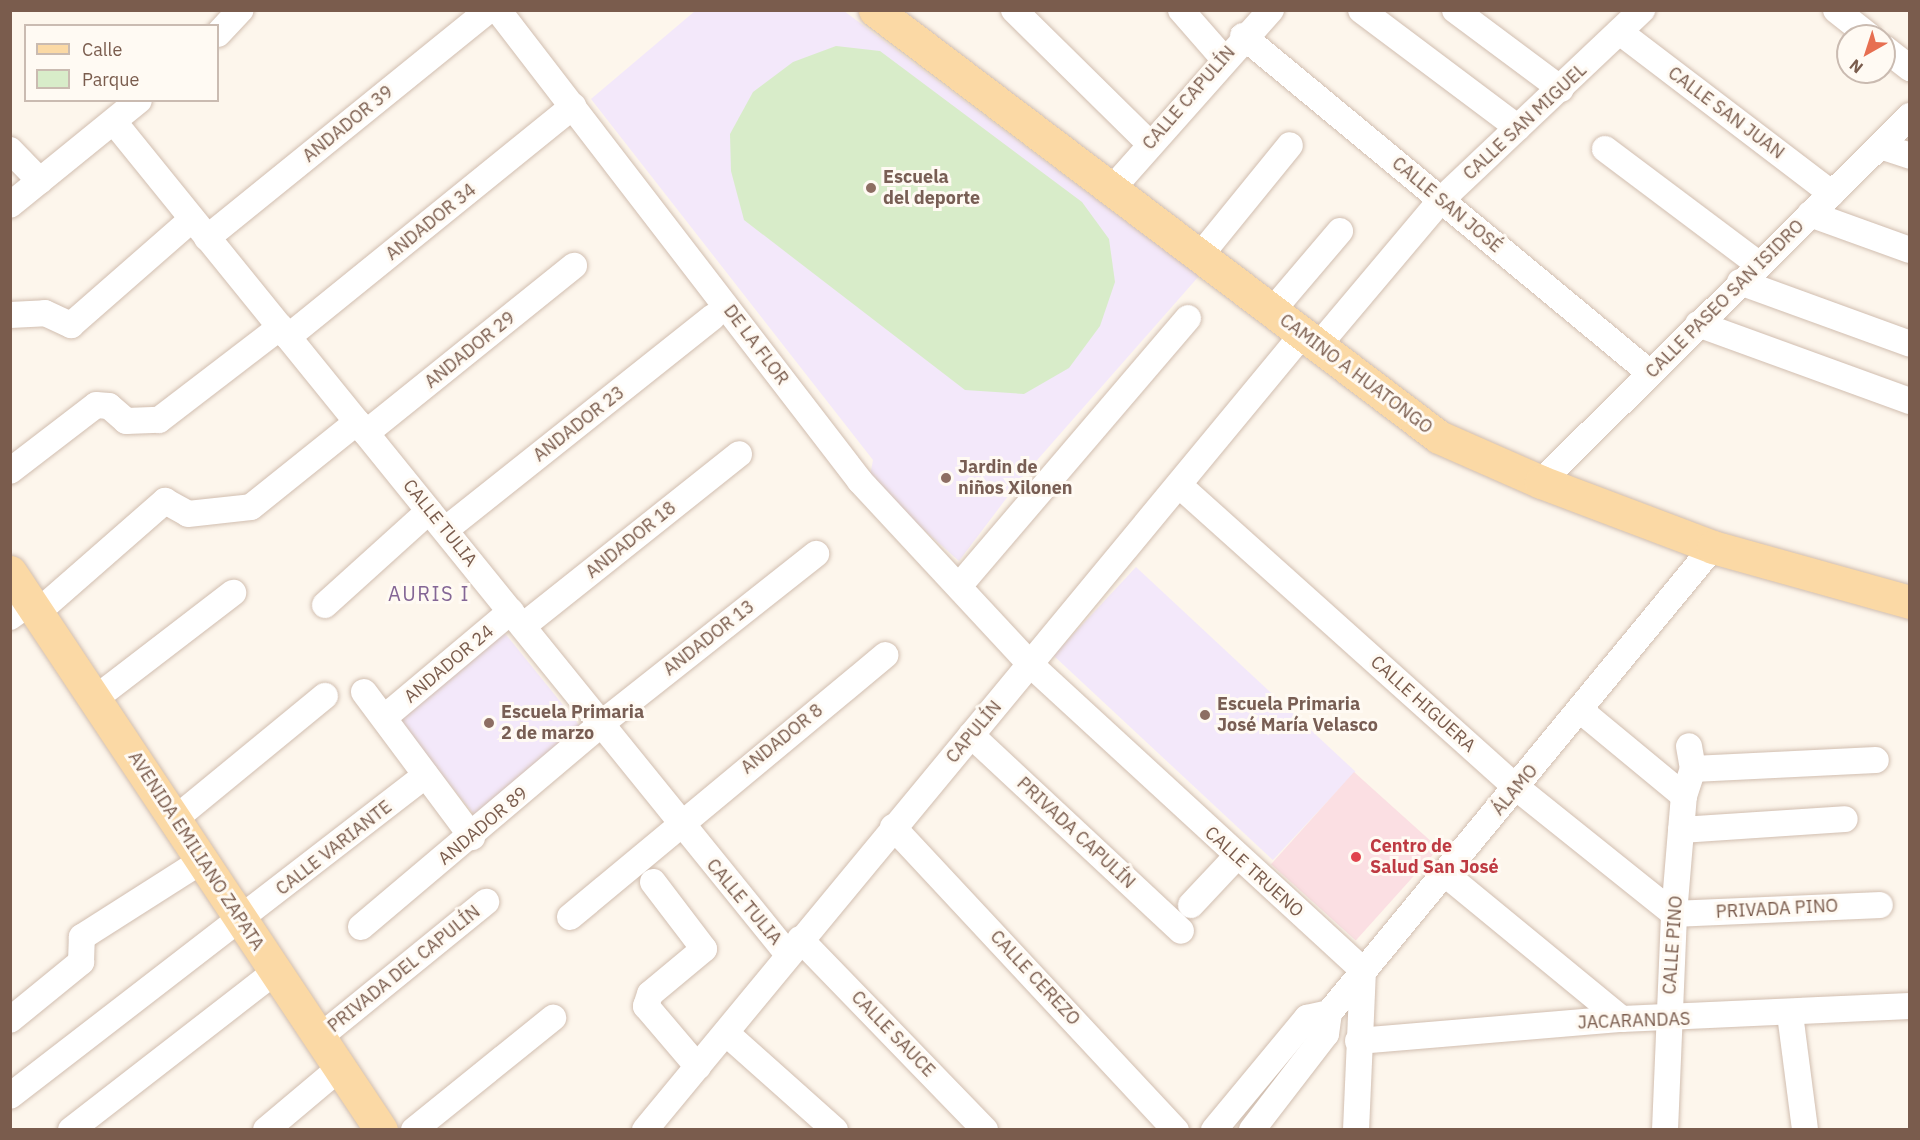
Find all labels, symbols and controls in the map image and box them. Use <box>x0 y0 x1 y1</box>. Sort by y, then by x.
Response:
legend <box>24 24 219 102</box>
north arrow <box>1836 24 1896 84</box>
text: Calle <box>82 38 122 61</box>
street label: CALLE CAPULÍN <box>1138 42 1240 154</box>
text: N <box>1845 55 1867 78</box>
street label: CALLE SAN MIGUEL <box>1459 59 1591 185</box>
street label: CALLE SAN JUAN <box>1664 62 1788 164</box>
text: Parque <box>82 68 139 91</box>
street label: ANDADOR 39 <box>299 81 397 167</box>
street label: CALLE SAN JOSÉ <box>1387 153 1507 257</box>
place label: Escuela del deporte <box>883 167 980 210</box>
street label: ANDADOR 34 <box>382 179 480 265</box>
marker: Escuela del deporte <box>864 181 878 195</box>
street label: CALLE PASEO SAN ISIDRO <box>1641 215 1809 383</box>
street label: DE LA FLOR <box>719 301 793 389</box>
street label: ANDADOR 29 <box>421 307 519 393</box>
street label: CAMINO A HUATONGO <box>1275 309 1437 439</box>
street label: ANDADOR 23 <box>529 382 629 466</box>
place label: Jardin de niños Xilonen <box>958 457 1073 500</box>
marker: Jardin de niños Xilonen <box>939 471 953 485</box>
street label: CALLE TULIA <box>398 475 482 571</box>
street label: ANDADOR 18 <box>582 497 680 583</box>
district label: AURIS I <box>388 581 470 605</box>
street label: ANDADOR 13 <box>659 596 759 680</box>
street label: ANDADOR 24 <box>400 620 498 708</box>
street label: CALLE HIGUERA <box>1366 651 1480 757</box>
place label: Escuela Primaria José María Velasco <box>1217 694 1378 736</box>
street label: CAPULÍN <box>942 696 1006 768</box>
street label: ANDADOR 8 <box>737 699 827 779</box>
place label: Escuela Primaria 2 de marzo <box>501 702 644 744</box>
marker: Escuela Primaria José María Velasco <box>1198 708 1212 722</box>
marker: Escuela Primaria 2 de marzo <box>482 716 496 730</box>
street label: AVENIDA EMILIANO ZAPATA <box>124 748 268 954</box>
street label: ÁLAMO <box>1488 760 1542 820</box>
street label: PRIVADA CAPULÍN <box>1012 773 1140 893</box>
street label: ANDADOR 89 <box>434 782 532 870</box>
street label: CALLE VARIANTE <box>272 796 396 900</box>
street label: CALLE TRUENO <box>1200 822 1308 922</box>
place label: Centro de Salud San José <box>1370 836 1499 878</box>
marker: Centro de Salud San José <box>1347 848 1365 866</box>
street label: CALLE TULIA <box>702 855 786 949</box>
street label: CALLE PINO <box>1659 895 1687 995</box>
street label: PRIVADA PINO <box>1715 895 1839 923</box>
street label: PRIVADA DEL CAPULÍN <box>324 901 484 1037</box>
street label: CALLE CEREZO <box>985 926 1085 1030</box>
street label: CALLE SAUCE <box>847 987 939 1081</box>
street label: JACARANDAS <box>1577 1008 1691 1034</box>

